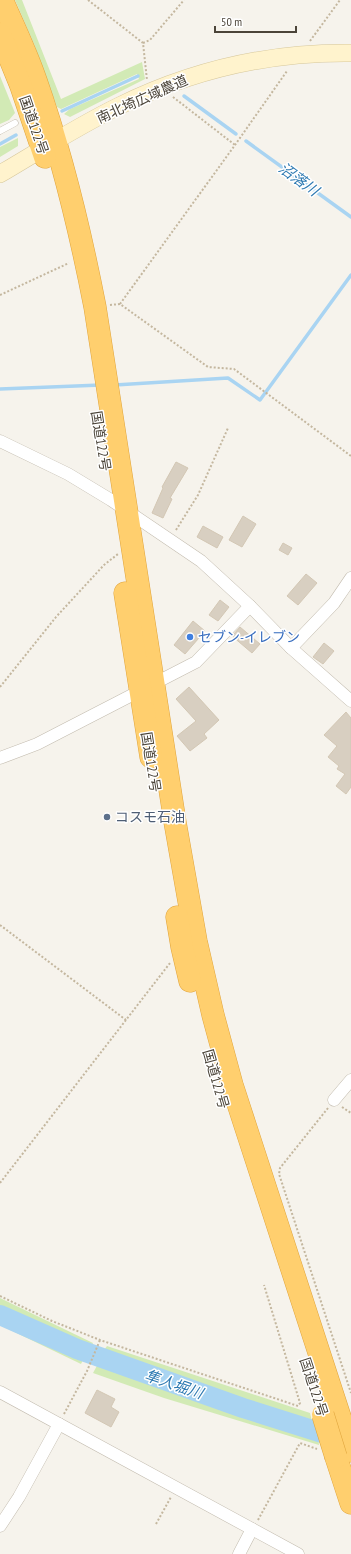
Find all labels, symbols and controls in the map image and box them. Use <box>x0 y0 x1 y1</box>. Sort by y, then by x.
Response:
scale bar <box>215 8 296 34</box>
text: 50 m <box>221 14 242 29</box>
street label: 南北埼広域農道 <box>94 71 190 127</box>
street label: 国道122号 <box>16 93 52 157</box>
water label: 沼落川 <box>275 158 324 201</box>
street label: 国道122号 <box>87 410 115 472</box>
place label: セブン-イレブン <box>198 628 300 646</box>
marker: セブン-イレブン <box>185 632 195 642</box>
street label: 国道122号 <box>137 731 165 793</box>
place label: コスモ石油 <box>115 808 185 826</box>
marker: コスモ石油 <box>102 812 112 822</box>
street label: 国道122号 <box>199 1047 233 1111</box>
street label: 国道122号 <box>296 1355 332 1419</box>
water label: 隼人堀川 <box>143 1365 207 1403</box>

